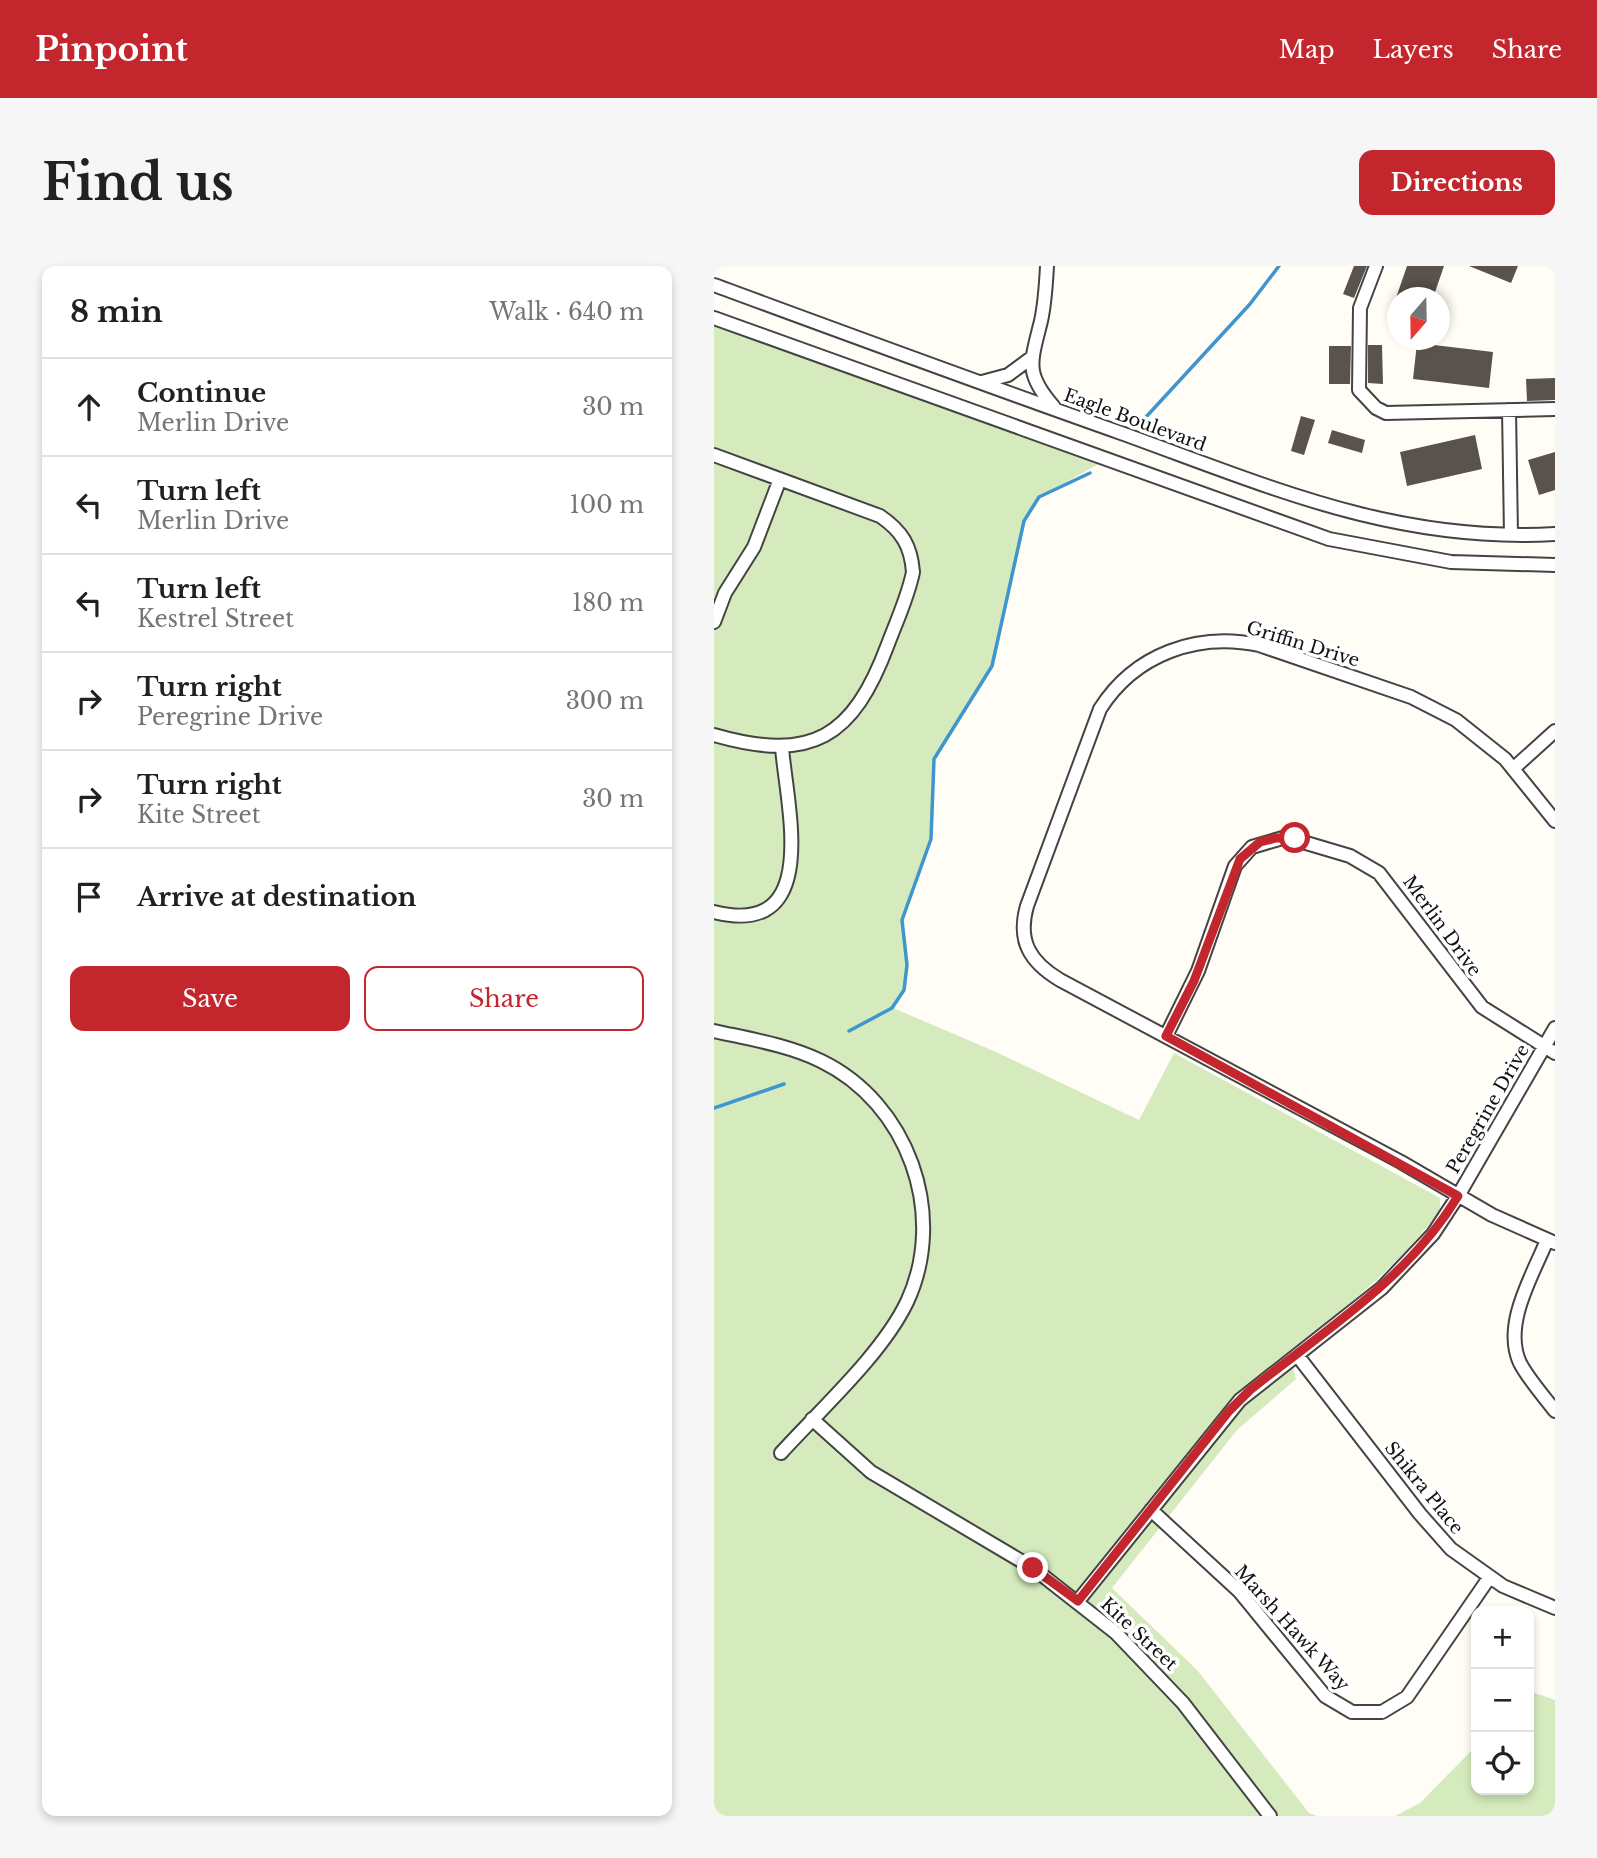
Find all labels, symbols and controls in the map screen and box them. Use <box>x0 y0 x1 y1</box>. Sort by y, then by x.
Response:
text: Pinpoint <box>35 29 188 70</box>
text: Map <box>1279 35 1335 64</box>
text: Layers <box>1373 35 1454 64</box>
text: Share <box>1492 35 1562 64</box>
button: Directions <box>1359 150 1555 215</box>
text: Find us <box>42 152 234 213</box>
north arrow <box>1387 287 1450 350</box>
text: 8 min <box>70 293 163 330</box>
text: Walk · 640 m <box>489 298 644 326</box>
text: Continue <box>137 377 266 409</box>
street label: Eagle Boulevard <box>1061 384 1209 456</box>
icon: ahead <box>70 388 108 426</box>
text: 30 m <box>582 393 644 421</box>
text: Merlin Drive <box>137 409 289 437</box>
text: Turn left <box>137 475 261 507</box>
icon: left <box>70 486 108 524</box>
text: 100 m <box>570 491 644 519</box>
text: Merlin Drive <box>137 507 289 535</box>
text: Turn left <box>137 573 261 605</box>
icon: left <box>70 584 108 622</box>
text: 180 m <box>572 589 644 617</box>
text: Kestrel Street <box>137 605 294 633</box>
street label: Griffin Drive <box>1244 616 1362 672</box>
text: Turn right <box>137 671 282 703</box>
icon: right <box>70 682 108 720</box>
text: 300 m <box>566 687 644 715</box>
text: Peregrine Drive <box>137 703 323 731</box>
text: Turn right <box>137 769 282 801</box>
icon: right <box>70 780 108 818</box>
text: 30 m <box>582 785 644 813</box>
text: Kite Street <box>137 801 260 829</box>
route start <box>1279 822 1310 853</box>
street label: Merlin Drive <box>1398 871 1486 981</box>
icon: arrive <box>70 878 108 916</box>
text: Arrive at destination <box>137 881 417 913</box>
button: Save <box>70 966 350 1031</box>
button: Share <box>364 966 644 1031</box>
street label: Peregrine Drive <box>1442 1040 1534 1178</box>
street label: Shikra Place <box>1380 1437 1468 1539</box>
route end <box>1017 1552 1048 1583</box>
street label: Marsh Hawk Way <box>1230 1561 1354 1696</box>
street label: Kite Street <box>1096 1593 1182 1675</box>
map controls <box>1471 1606 1534 1795</box>
button: + <box>1471 1606 1534 1669</box>
button: − <box>1471 1669 1534 1732</box>
button: locate <box>1471 1732 1534 1795</box>

